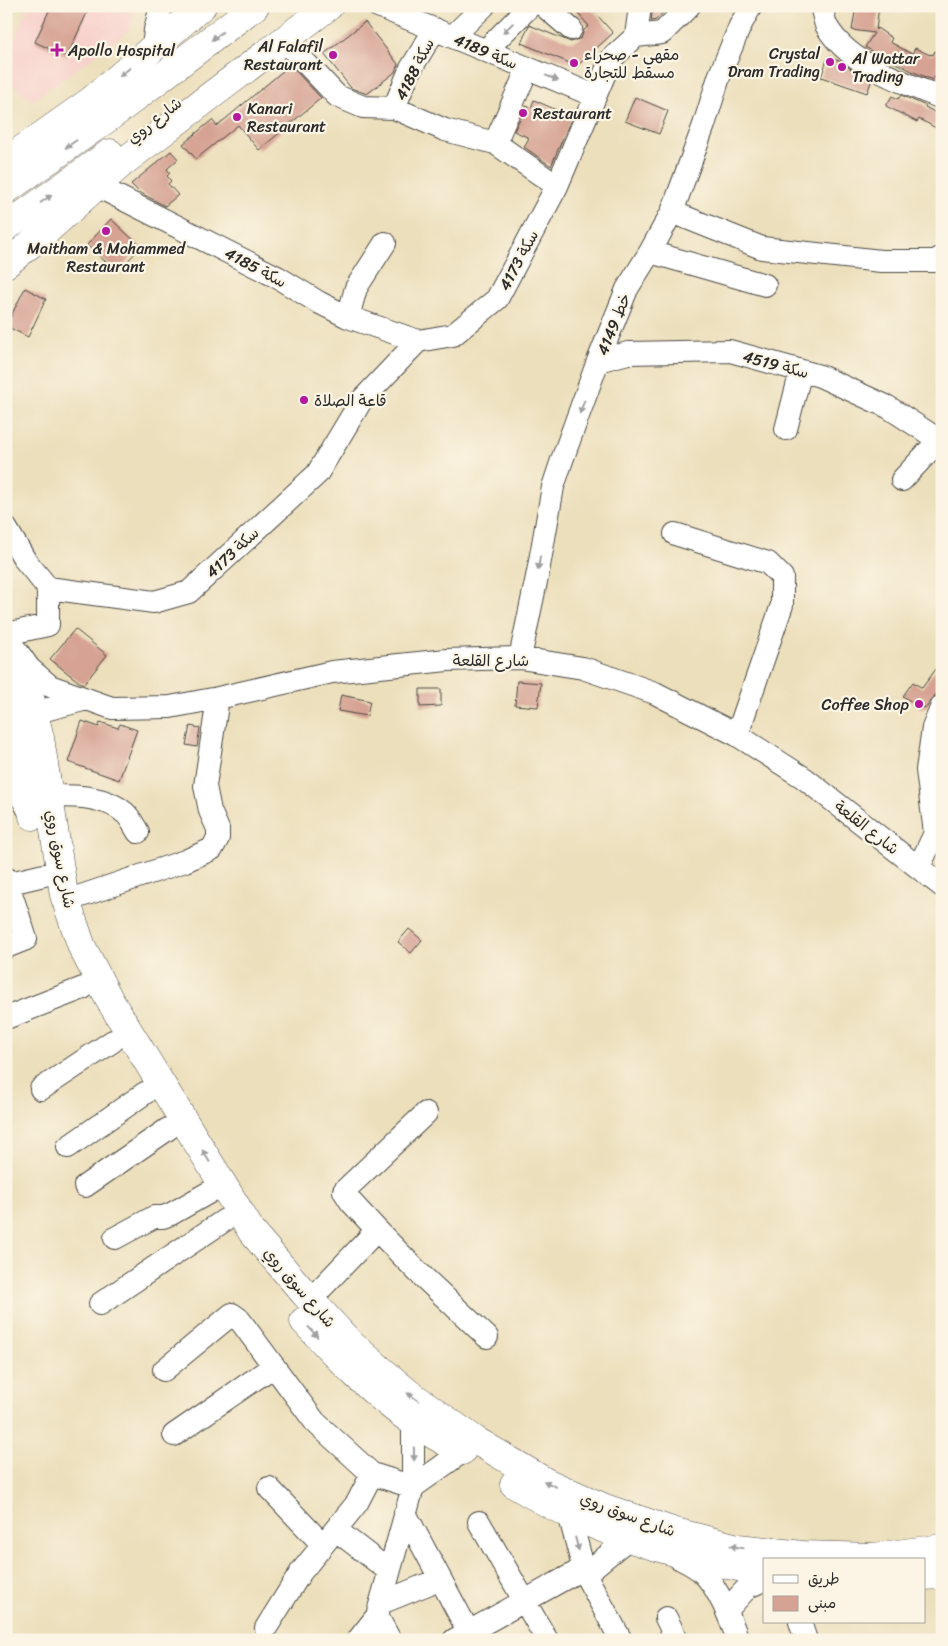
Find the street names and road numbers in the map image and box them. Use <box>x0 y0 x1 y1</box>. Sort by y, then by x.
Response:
street label: سكة 4189 <box>449 25 522 78</box>
street label: سكة 4188 <box>386 33 443 106</box>
street label: شارع روي <box>120 89 189 152</box>
street label: سكة 4173 <box>490 224 547 296</box>
street label: سكة 4185 <box>219 239 292 296</box>
street label: 4149 خط <box>588 289 639 360</box>
street label: سكة 4519 <box>740 342 812 387</box>
street label: سكة 4173 <box>198 519 266 585</box>
street label: شارع القلعة <box>453 646 529 675</box>
street label: شارع القلعة <box>828 792 906 862</box>
street label: شارع سوق روي <box>37 807 84 911</box>
street label: شارع سوق روي <box>256 1240 343 1334</box>
street label: شارع سوق روي <box>576 1484 680 1545</box>

